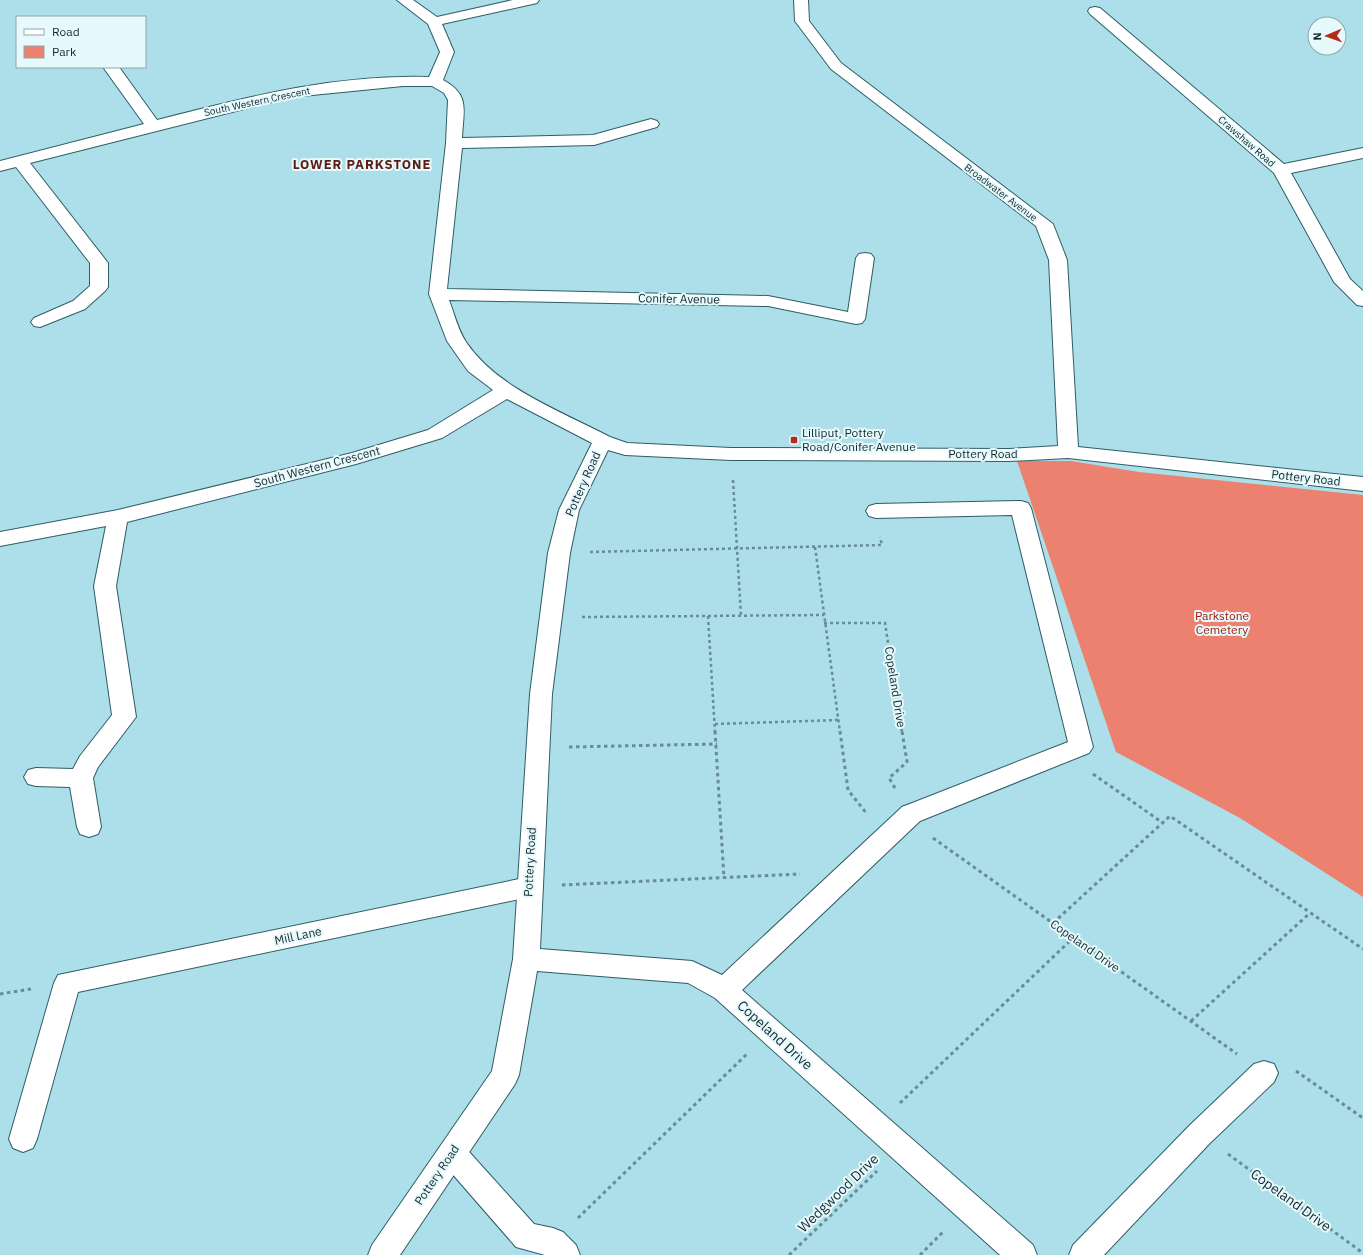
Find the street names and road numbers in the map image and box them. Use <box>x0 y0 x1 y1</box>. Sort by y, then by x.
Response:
street label: South Western Crescent <box>203 84 312 119</box>
street label: Crawshaw Road <box>1215 113 1278 170</box>
street label: Broadwater Avenue <box>962 161 1040 224</box>
street label: Conifer Avenue <box>638 290 720 307</box>
street label: South Western Crescent <box>252 442 382 491</box>
street label: Pottery Road <box>948 446 1018 461</box>
street label: Pottery Road <box>562 449 604 519</box>
street label: Pottery Road <box>1271 466 1341 489</box>
street label: Copeland Drive <box>882 645 909 729</box>
street label: Pottery Road <box>520 827 539 897</box>
street label: Copeland Drive <box>1047 916 1123 975</box>
street label: Mill Lane <box>273 923 323 948</box>
street label: Copeland Drive <box>733 996 817 1074</box>
street label: Pottery Road <box>411 1142 462 1208</box>
street label: Wedgwood Drive <box>794 1150 883 1236</box>
street label: Copeland Drive <box>1247 1165 1335 1236</box>

